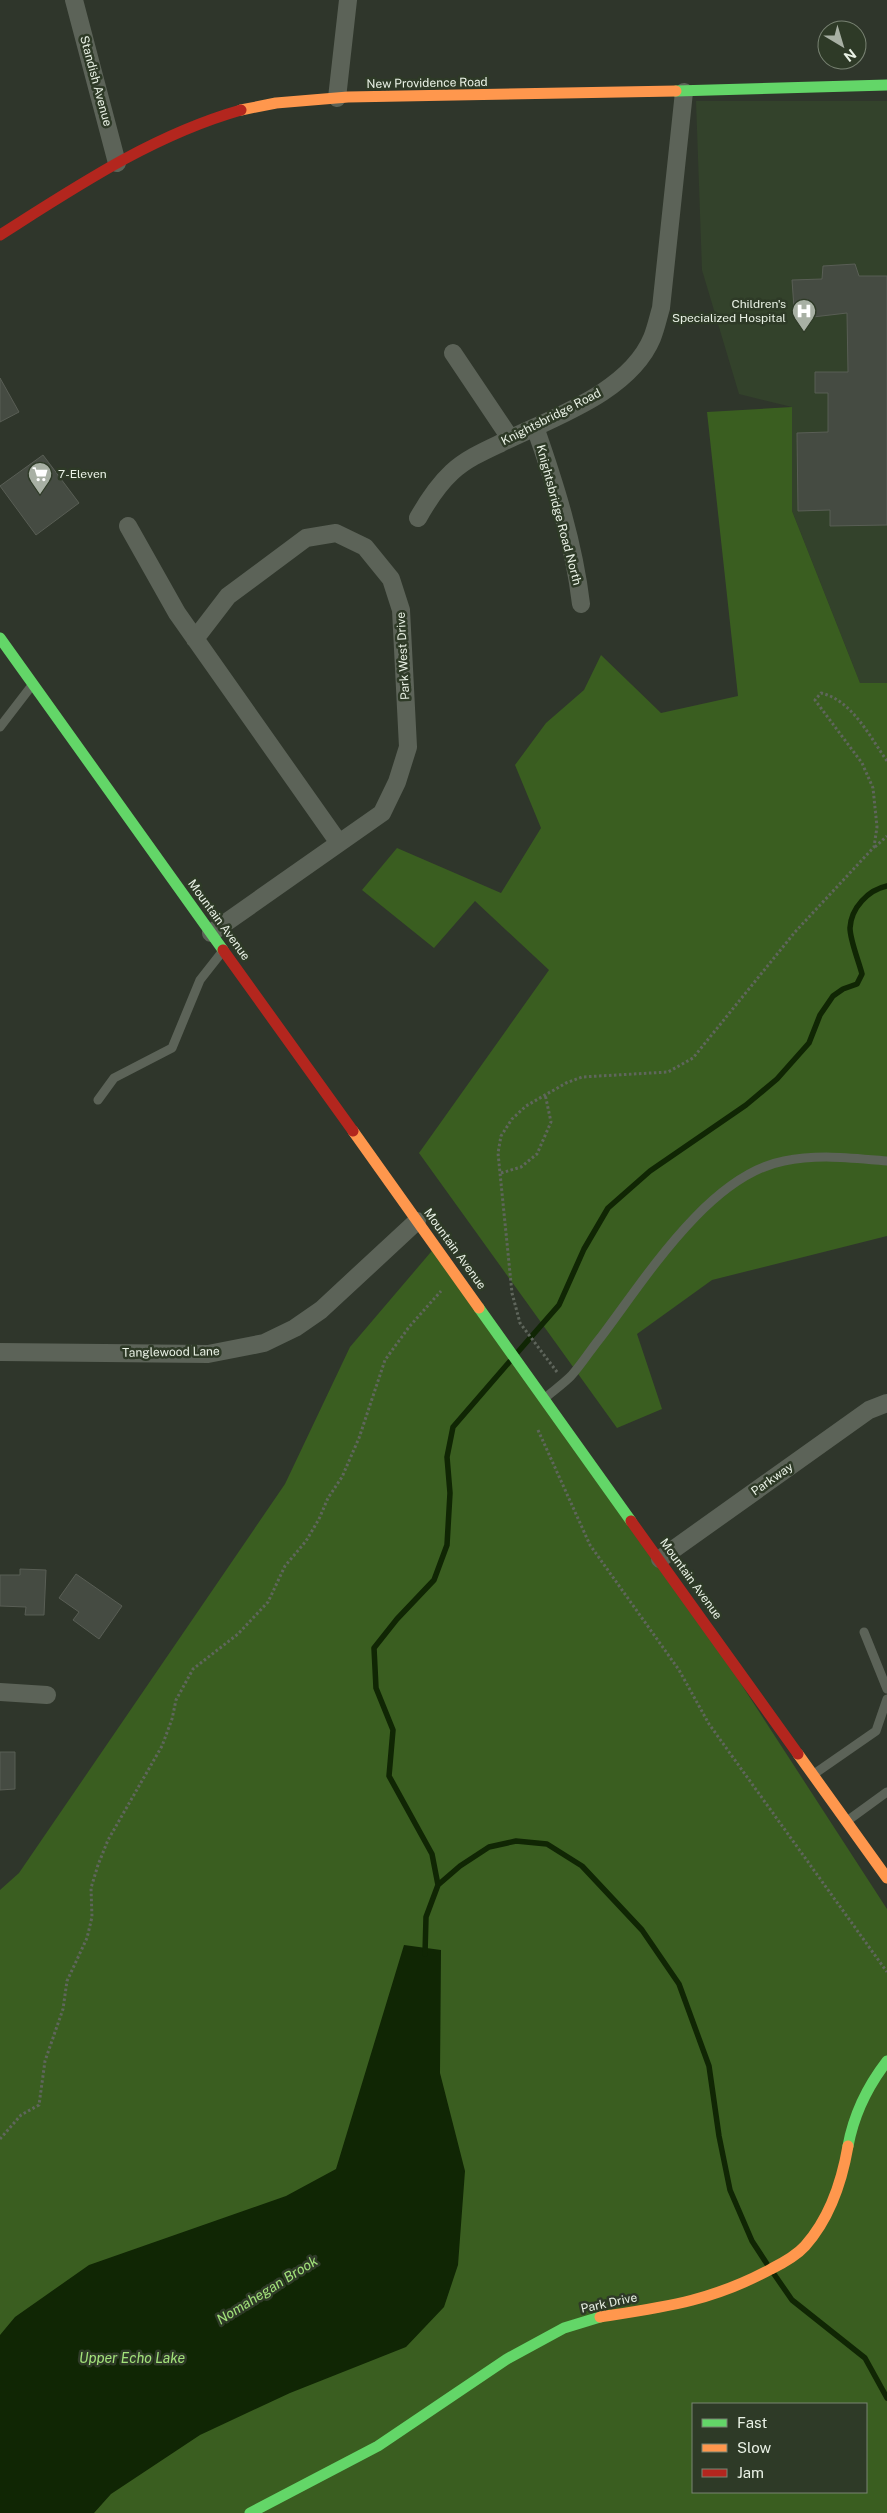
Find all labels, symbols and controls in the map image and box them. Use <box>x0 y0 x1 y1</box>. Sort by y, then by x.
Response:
north arrow <box>817 20 867 70</box>
street label: Standish Avenue <box>77 34 115 128</box>
text: N <box>841 46 859 65</box>
street label: New Providence Road <box>366 75 488 91</box>
place label: Children's Specialized Hospital <box>672 297 786 325</box>
hospital icon: Children's Specialized Hospital <box>791 298 817 332</box>
street label: Knightsbridge Road <box>499 386 603 448</box>
street label: Knightsbridge Road North <box>533 443 585 587</box>
supermarket icon: 7-Eleven <box>27 461 53 495</box>
place label: 7-Eleven <box>58 467 107 481</box>
street label: Park West Drive <box>394 611 412 700</box>
street label: Mountain Avenue <box>185 877 253 963</box>
street label: Mountain Avenue <box>421 1206 489 1292</box>
street label: Tanglewood Lane <box>122 1344 220 1360</box>
street label: Parkway <box>748 1459 796 1498</box>
street label: Mountain Avenue <box>657 1536 725 1622</box>
water label: Nomahegan Brook <box>214 2252 321 2328</box>
street label: Park Drive <box>580 2290 639 2316</box>
water label: Upper Echo Lake <box>79 2350 185 2366</box>
legend <box>692 2403 867 2493</box>
text: Fast <box>737 2414 767 2431</box>
text: Slow <box>737 2439 772 2456</box>
text: Jam <box>737 2464 764 2481</box>

